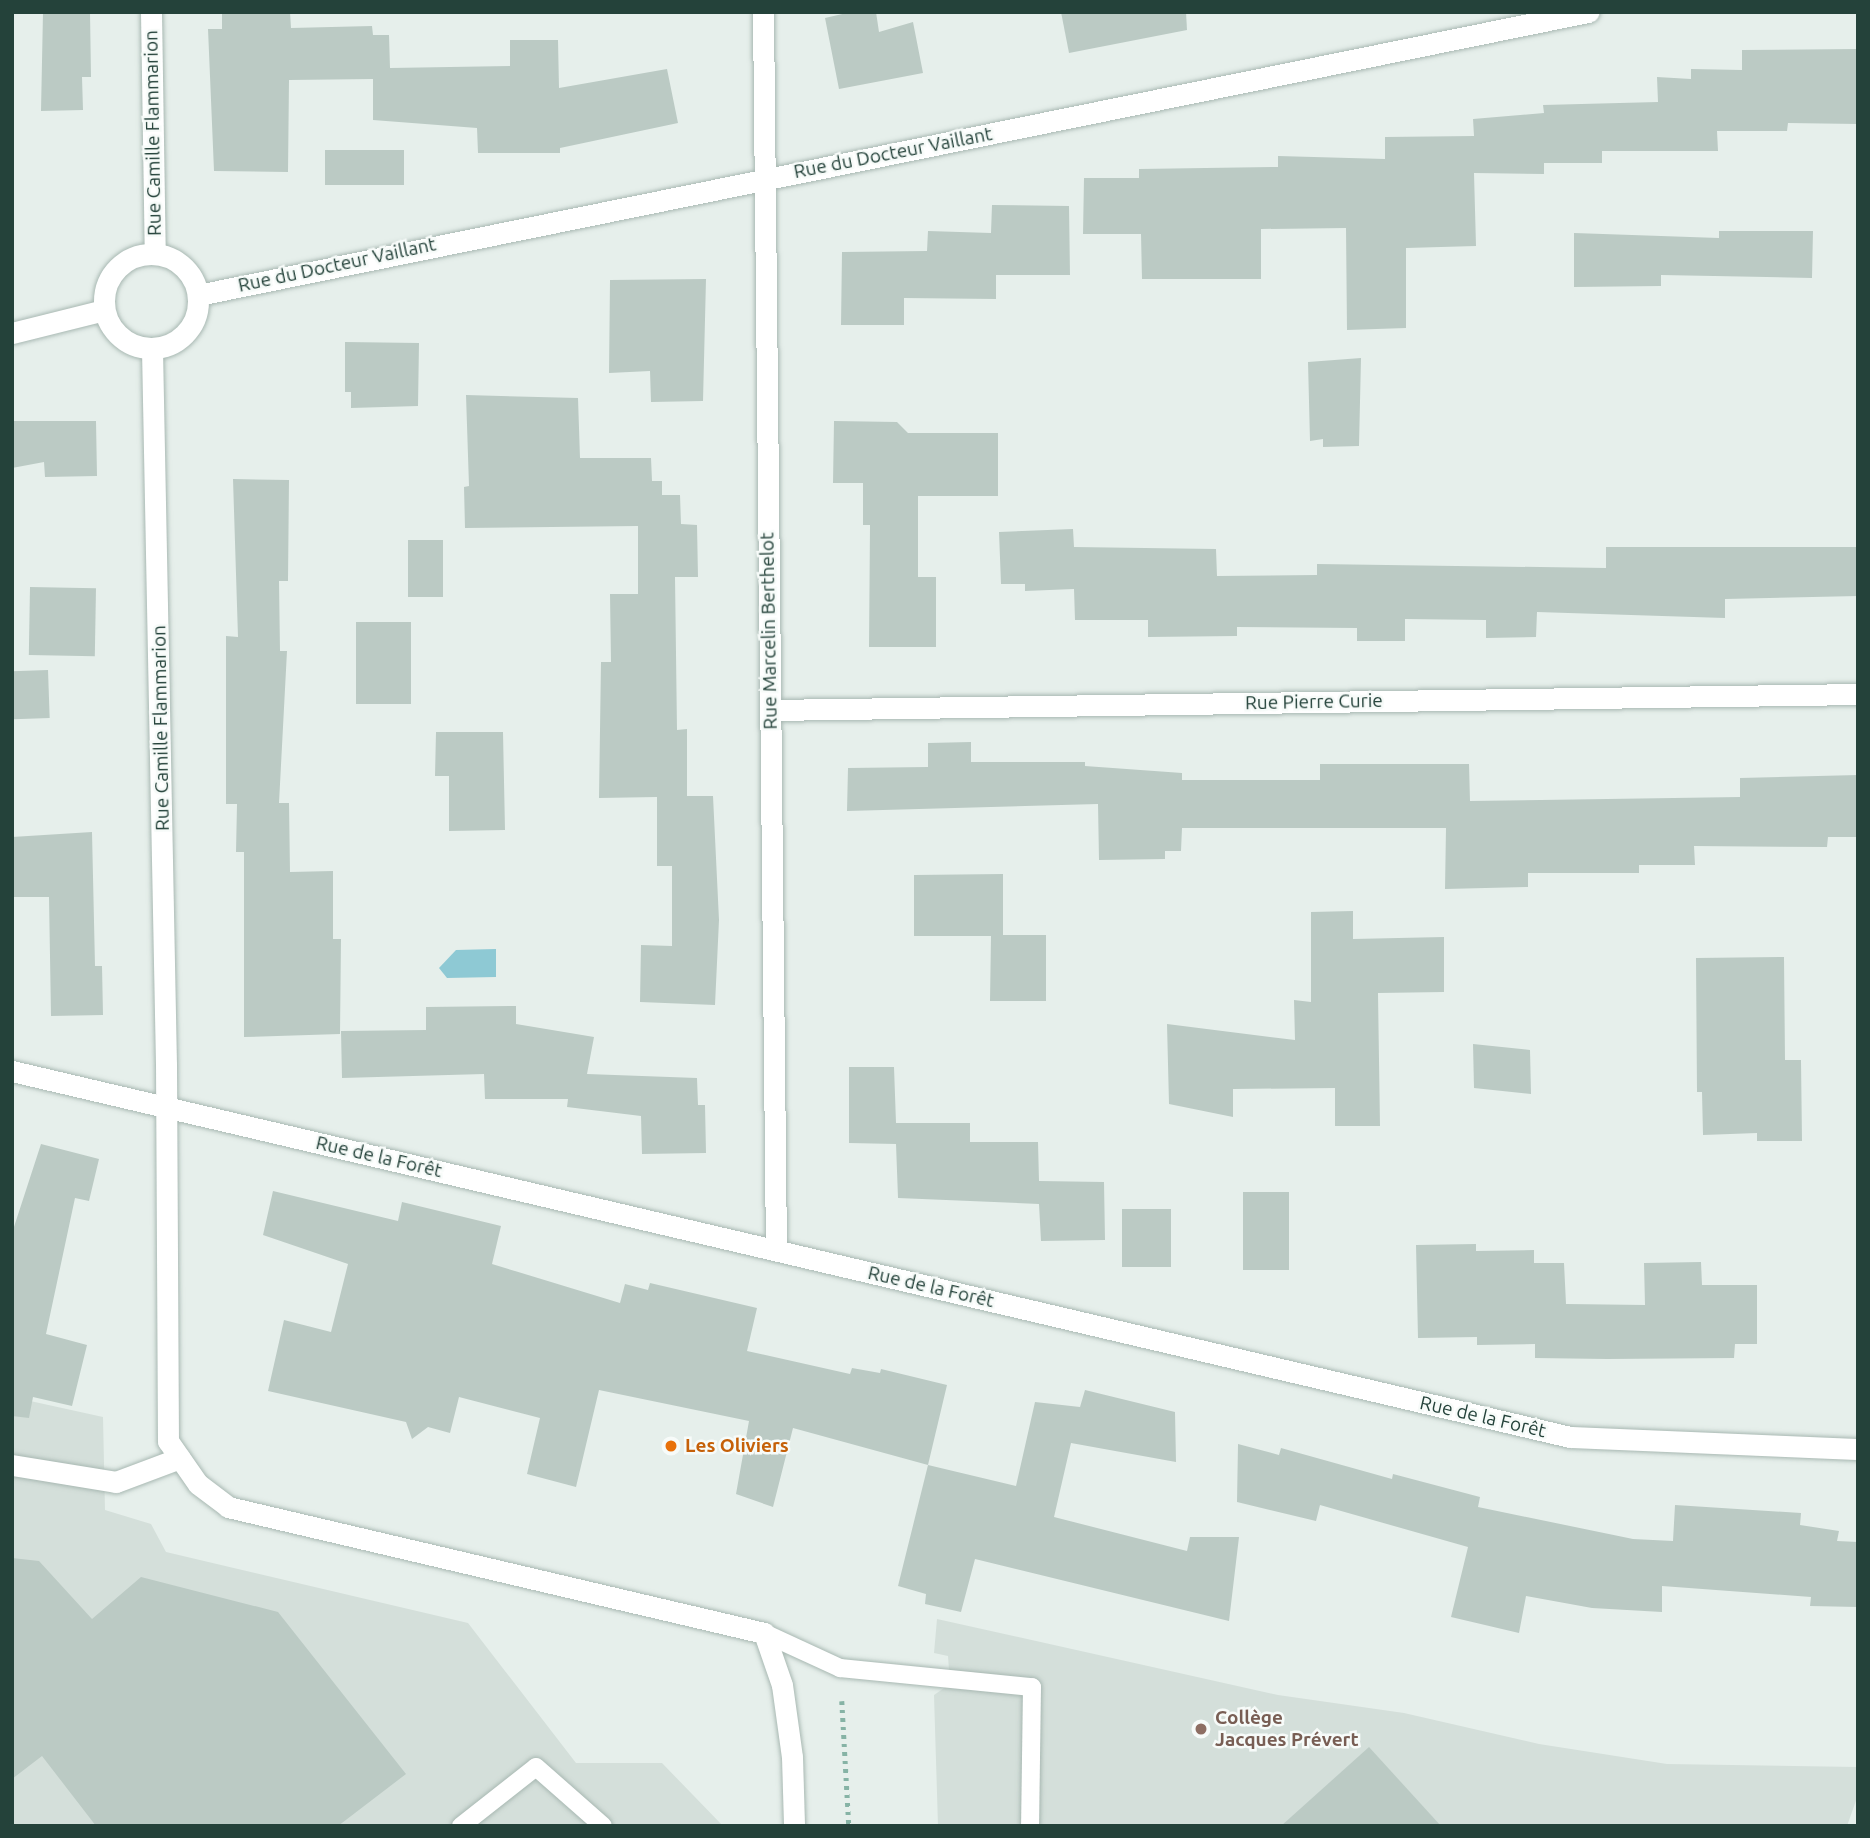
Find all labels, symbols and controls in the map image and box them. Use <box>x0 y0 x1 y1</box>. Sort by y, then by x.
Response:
street label: Rue Camille Flammarion <box>140 30 166 236</box>
street label: Rue du Docteur Vaillant <box>792 123 994 183</box>
street label: Rue du Docteur Vaillant <box>236 233 438 297</box>
street label: Rue Marcelin Berthelot <box>756 532 782 730</box>
street label: Rue Camille Flammarion <box>148 625 174 831</box>
street label: Rue Pierre Curie <box>1245 689 1383 715</box>
street label: Rue de la Forêt <box>314 1131 444 1183</box>
street label: Rue de la Forêt <box>866 1261 996 1313</box>
street label: Rue de la Forêt <box>1418 1391 1548 1443</box>
place label: Les Oliviers <box>685 1435 789 1457</box>
marker: Les Oliviers <box>663 1438 679 1454</box>
place label: Collège Jacques Prévert <box>1215 1707 1359 1751</box>
marker: Collège Jacques Prévert <box>1193 1721 1209 1737</box>

